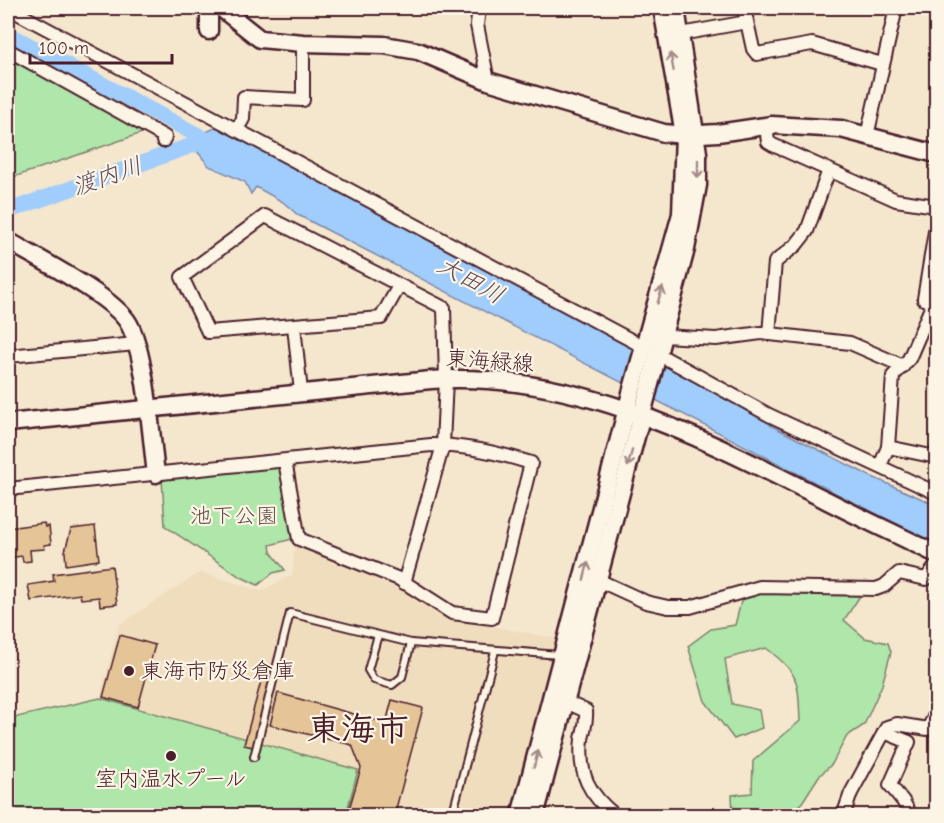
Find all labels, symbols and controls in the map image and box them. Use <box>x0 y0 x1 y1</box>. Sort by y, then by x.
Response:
scale bar <box>30 27 172 65</box>
text: 100 m <box>39 38 89 59</box>
one-way arrow <box>666 53 677 73</box>
water label: 渡内川 <box>68 151 146 201</box>
one-way arrow <box>692 159 704 179</box>
water label: 大田川 <box>433 250 509 310</box>
one-way arrow <box>655 286 666 305</box>
street label: 東海緑線 <box>445 345 535 377</box>
one-way arrow <box>624 448 635 467</box>
park label: 池下公園 <box>190 503 278 529</box>
one-way arrow <box>581 562 592 581</box>
place label: 東海市防災倉庫 <box>141 658 295 684</box>
marker: 東海市防災倉庫 <box>122 664 136 678</box>
district label: 東海市 <box>307 709 409 749</box>
marker: 室内温水プール <box>164 749 178 763</box>
one-way arrow <box>531 750 542 769</box>
place label: 室内温水プール <box>95 766 247 792</box>

